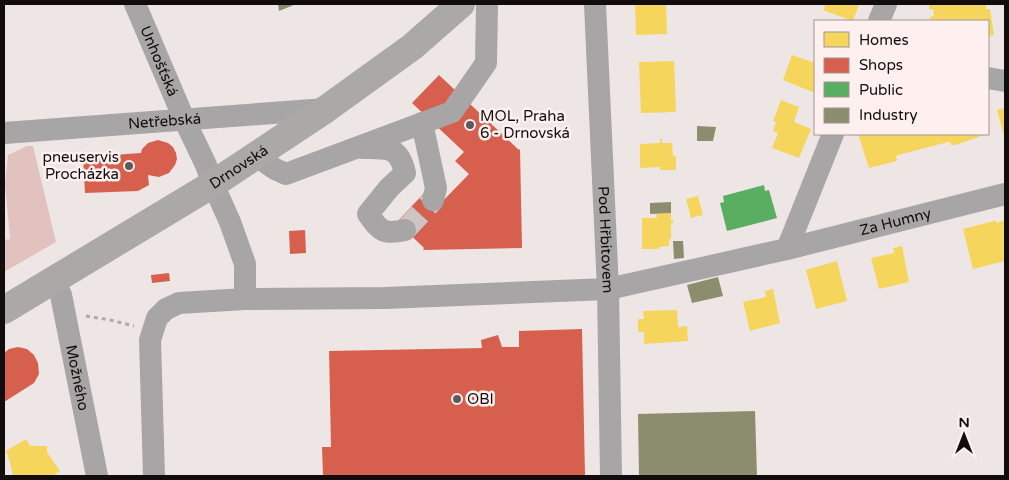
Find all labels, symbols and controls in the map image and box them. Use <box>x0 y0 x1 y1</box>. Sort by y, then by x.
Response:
legend <box>814 20 989 135</box>
street label: Unhošťská <box>136 23 182 99</box>
text: Homes <box>859 31 909 49</box>
text: Shops <box>859 56 903 74</box>
text: Public <box>859 81 903 99</box>
text: Industry <box>859 106 918 124</box>
place label: MOL, Praha 6 - Drnovská <box>480 107 570 142</box>
street label: Netřebská <box>127 109 202 133</box>
marker: MOL, Praha 6 - Drnovská <box>464 119 476 131</box>
street label: Drnovská <box>206 141 272 193</box>
place label: pneuservis Procházka <box>42 148 119 183</box>
marker: pneuservis Procházka <box>123 160 135 172</box>
street label: Pod Hřbitovem <box>594 186 617 294</box>
street label: Za Humny <box>858 204 933 239</box>
street label: Možného <box>62 343 93 412</box>
place label: OBI <box>467 390 494 408</box>
marker: OBI <box>451 393 463 405</box>
north arrow <box>939 410 989 460</box>
text: N <box>958 414 970 431</box>

